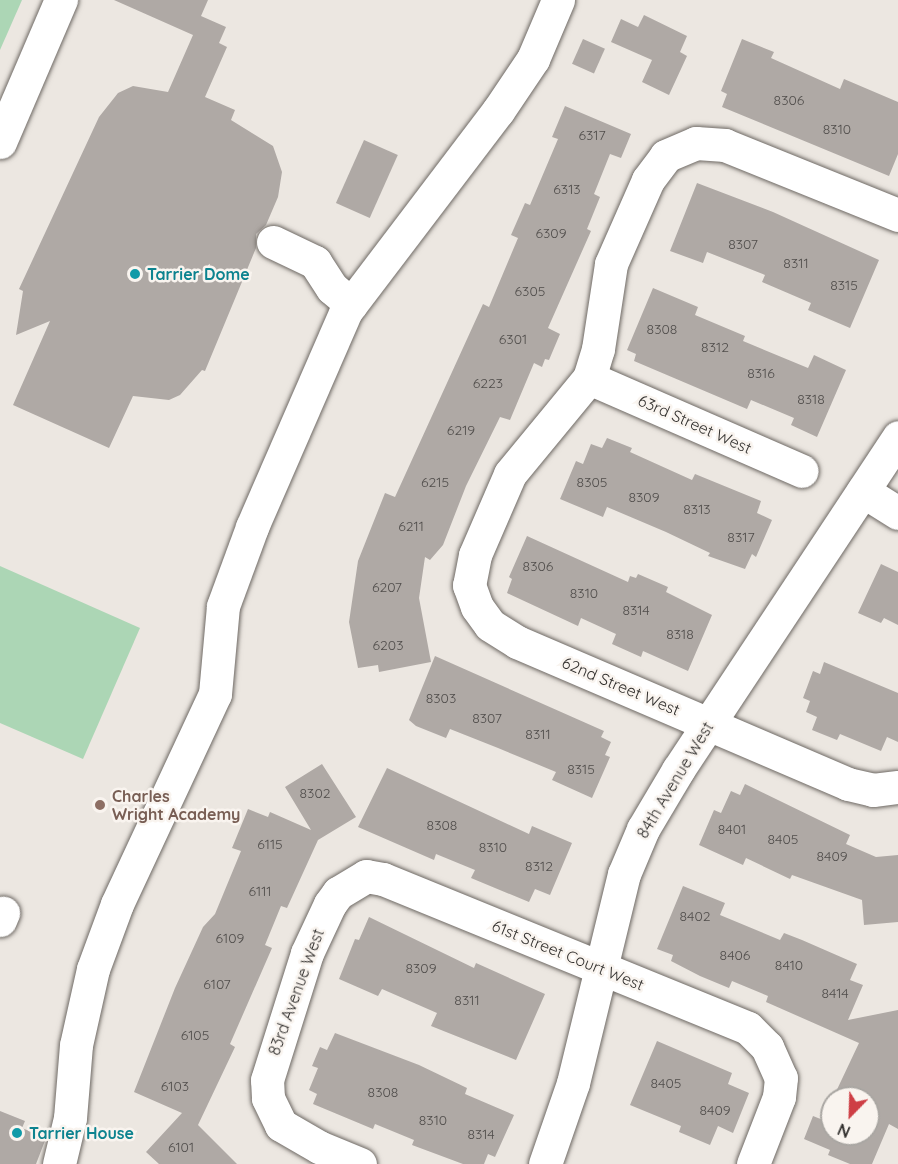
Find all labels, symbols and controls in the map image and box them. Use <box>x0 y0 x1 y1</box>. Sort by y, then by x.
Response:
house number: 8306 <box>774 92 804 108</box>
house number: 8310 <box>823 121 851 137</box>
house number: 6317 <box>578 127 606 143</box>
house number: 6313 <box>553 181 581 197</box>
house number: 6309 <box>535 225 567 241</box>
house number: 8307 <box>728 236 758 252</box>
house number: 8311 <box>783 255 809 271</box>
place label: Tarrier Dome <box>147 264 250 284</box>
marker: Tarrier Dome <box>128 267 142 281</box>
house number: 8315 <box>830 277 858 293</box>
house number: 6305 <box>515 283 545 299</box>
house number: 8308 <box>647 321 677 337</box>
house number: 6301 <box>499 331 527 347</box>
house number: 8312 <box>701 339 729 355</box>
house number: 8316 <box>747 365 775 381</box>
house number: 6223 <box>473 375 503 391</box>
street label: 63rd Street West <box>635 390 755 458</box>
house number: 8318 <box>797 391 825 407</box>
house number: 6219 <box>447 422 475 438</box>
house number: 6215 <box>421 474 449 490</box>
house number: 8305 <box>577 474 607 490</box>
house number: 8309 <box>628 489 660 505</box>
house number: 8313 <box>683 501 711 517</box>
house number: 6211 <box>398 518 424 534</box>
house number: 8317 <box>727 529 755 545</box>
house number: 8306 <box>523 558 553 574</box>
house number: 6207 <box>372 579 402 595</box>
house number: 8310 <box>570 585 598 601</box>
house number: 8314 <box>622 602 650 618</box>
house number: 8318 <box>666 626 694 642</box>
house number: 6203 <box>373 637 403 653</box>
street label: 62nd Street West <box>559 653 683 719</box>
house number: 8303 <box>426 690 456 706</box>
house number: 8307 <box>472 710 502 726</box>
street label: 84th Avenue West <box>633 718 717 842</box>
house number: 8311 <box>525 726 551 742</box>
house number: 8315 <box>567 761 595 777</box>
house number: 8302 <box>300 785 330 801</box>
place label: Charles Wright Academy <box>112 786 241 824</box>
marker: Charles Wright Academy <box>93 798 107 812</box>
house number: 8308 <box>427 817 457 833</box>
house number: 8401 <box>718 821 746 837</box>
house number: 8405 <box>768 831 798 847</box>
house number: 6115 <box>257 836 283 852</box>
house number: 8310 <box>479 839 507 855</box>
house number: 8409 <box>816 848 848 864</box>
house number: 8312 <box>525 858 553 874</box>
house number: 6111 <box>248 883 272 899</box>
house number: 8402 <box>679 908 711 924</box>
street label: 61st Street Court West <box>489 916 647 994</box>
street label: 83rd Avenue West <box>264 926 328 1058</box>
house number: 6109 <box>216 930 244 946</box>
house number: 8406 <box>720 947 750 963</box>
house number: 8410 <box>775 957 803 973</box>
house number: 8309 <box>405 960 437 976</box>
house number: 6107 <box>203 976 231 992</box>
house number: 8414 <box>821 985 849 1001</box>
house number: 8311 <box>454 992 480 1008</box>
house number: 6105 <box>181 1027 209 1043</box>
house number: 8405 <box>651 1075 681 1091</box>
house number: 6103 <box>161 1078 189 1094</box>
house number: 8308 <box>368 1084 398 1100</box>
north arrow <box>820 1086 880 1146</box>
house number: 8409 <box>699 1102 731 1118</box>
house number: 8310 <box>419 1112 447 1128</box>
text: N <box>834 1119 853 1142</box>
place label: Tarrier House <box>29 1123 134 1143</box>
marker: Tarrier House <box>10 1126 24 1140</box>
house number: 8314 <box>467 1126 495 1142</box>
house number: 6101 <box>168 1139 194 1155</box>

